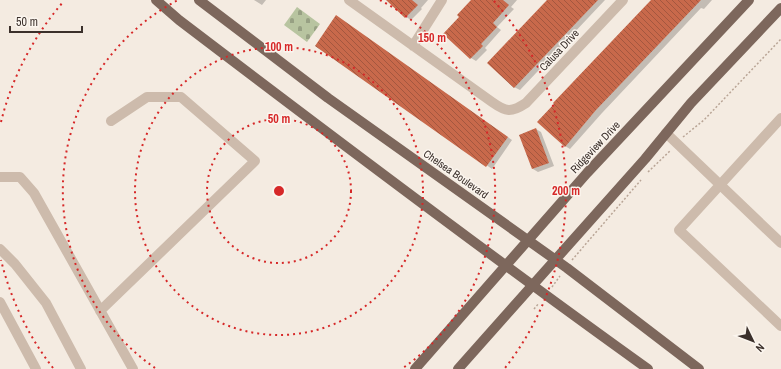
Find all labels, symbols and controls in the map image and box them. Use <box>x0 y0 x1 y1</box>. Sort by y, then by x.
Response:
scale bar <box>10 8 82 34</box>
text: 50 m <box>16 14 38 30</box>
street label: Calusa Drive <box>536 26 582 74</box>
text: 150 m <box>418 30 446 46</box>
text: 100 m <box>265 39 293 55</box>
text: 50 m <box>268 111 290 127</box>
street label: Ridgeview Drive <box>567 118 623 176</box>
street label: Chelsea Boulevard <box>421 146 491 202</box>
text: 200 m <box>552 183 580 199</box>
centre of rings <box>272 184 286 198</box>
north arrow <box>733 321 773 361</box>
text: N <box>753 341 768 355</box>

